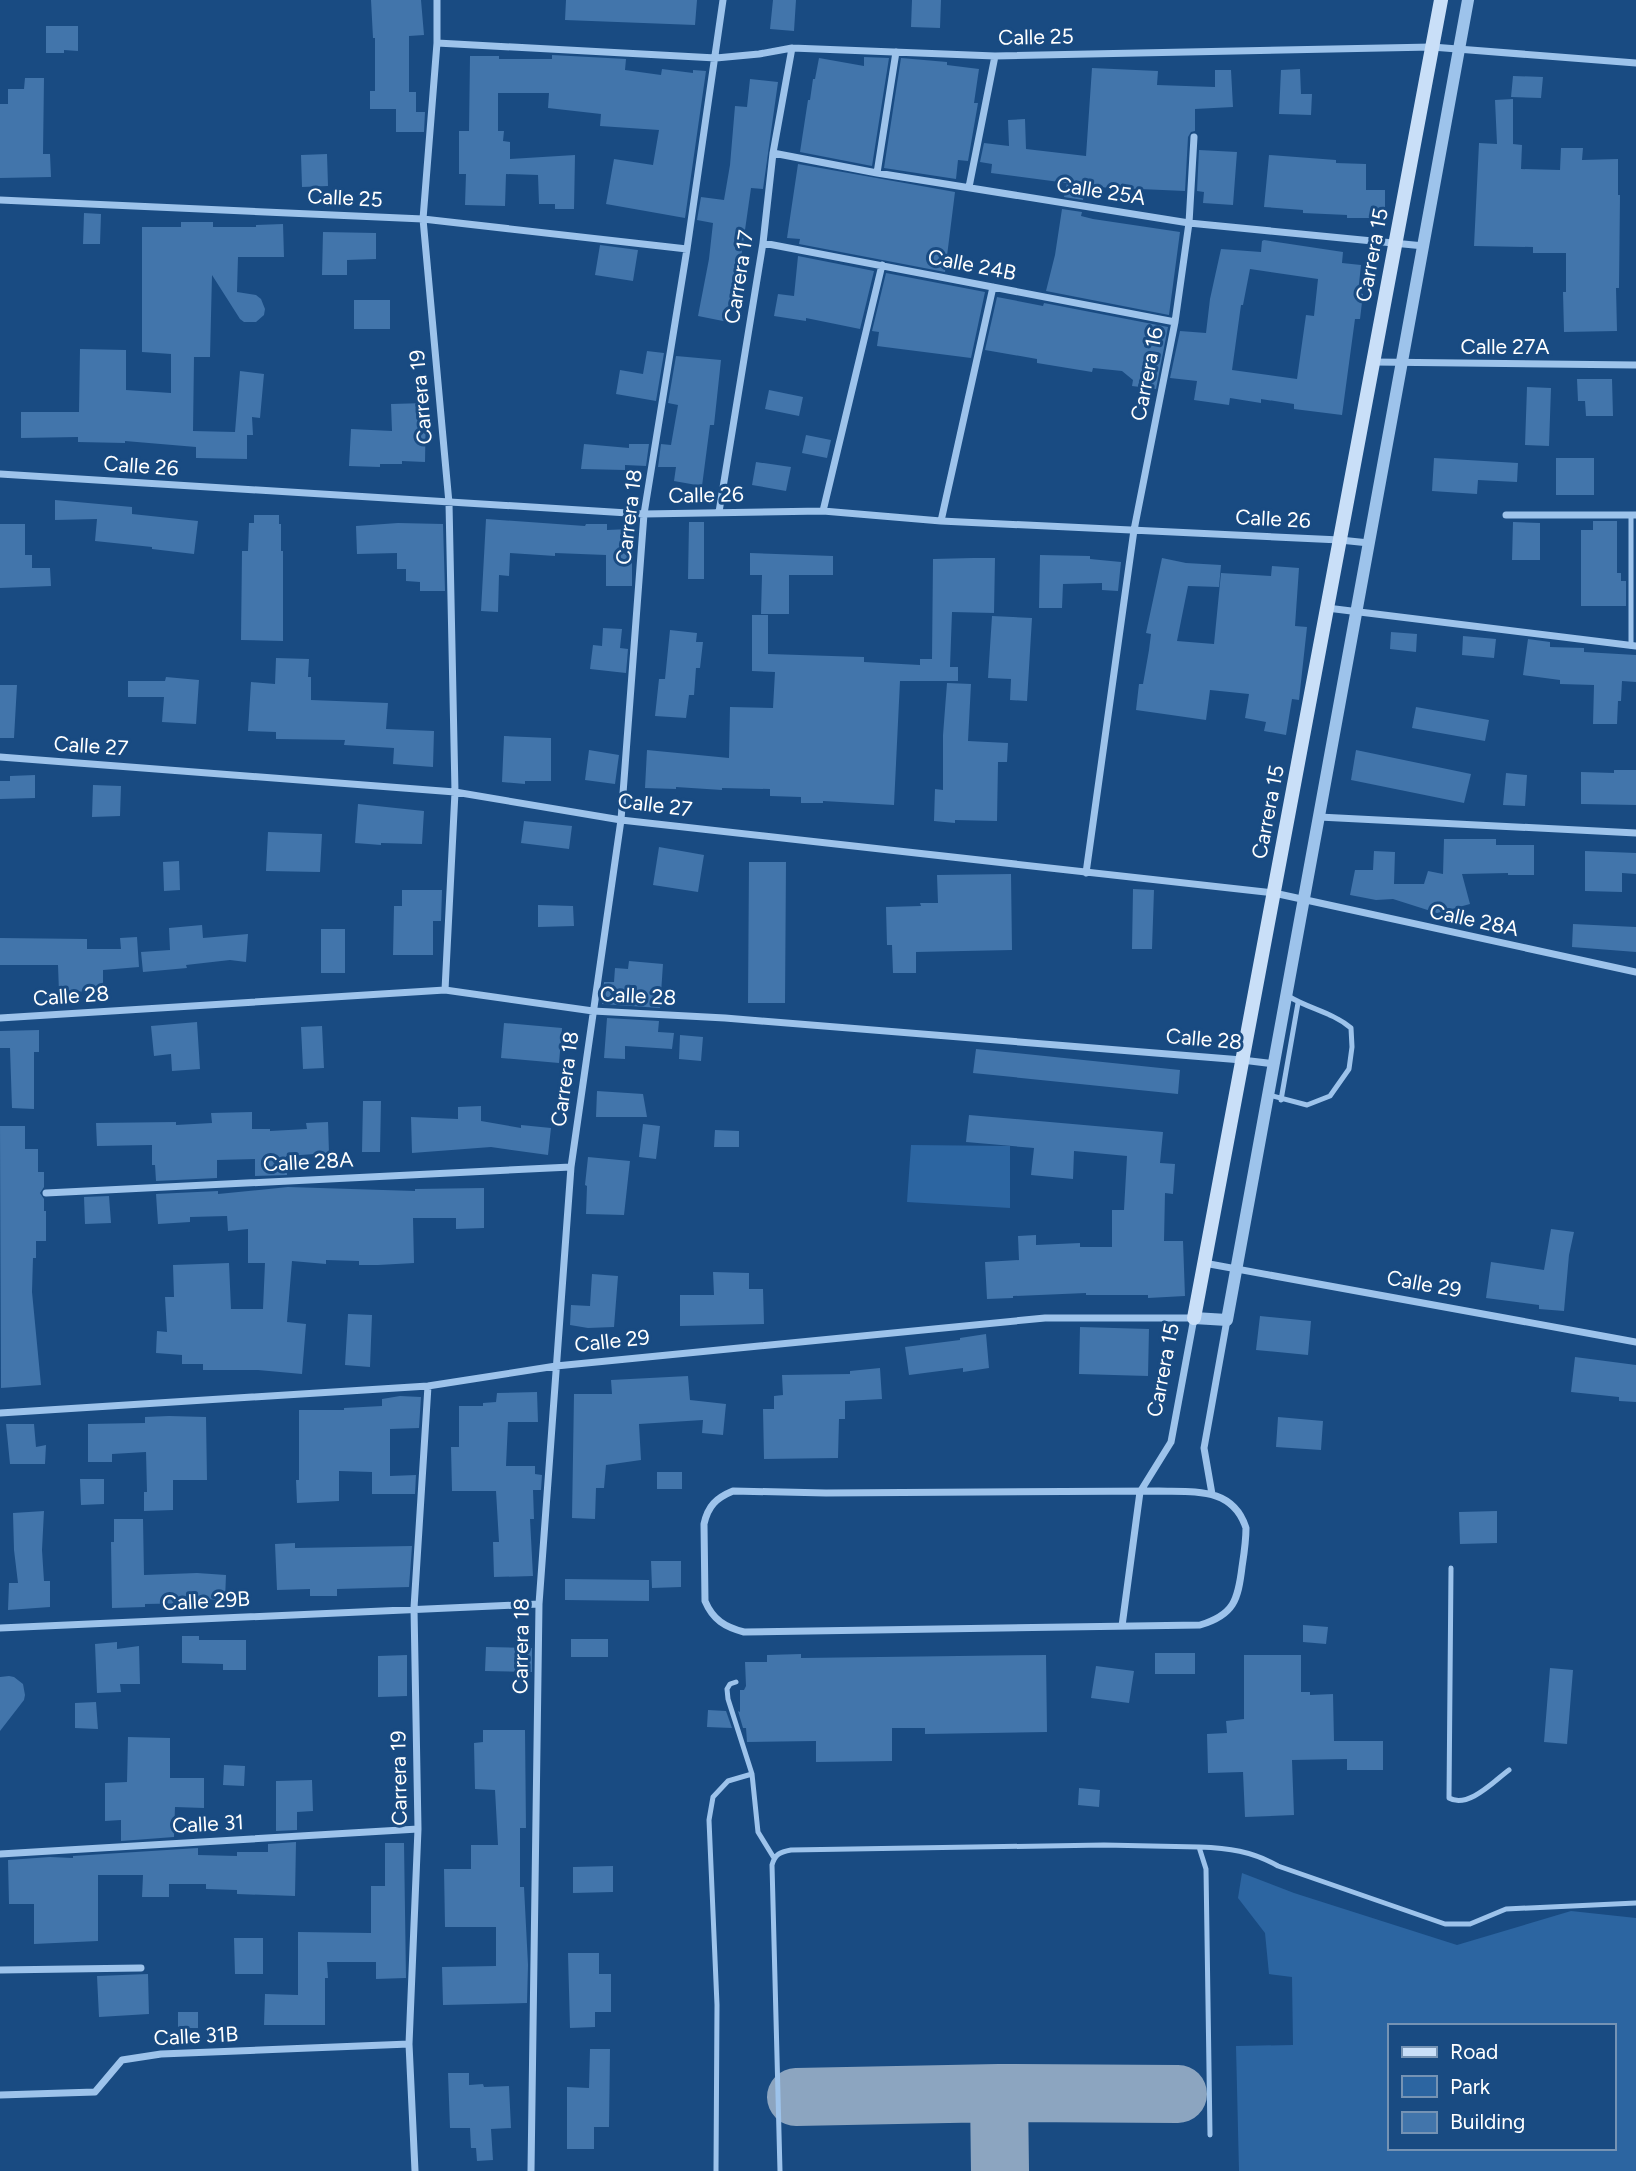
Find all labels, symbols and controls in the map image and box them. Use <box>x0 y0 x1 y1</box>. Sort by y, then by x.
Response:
street label: Calle 25 <box>998 23 1074 50</box>
street label: Calle 25A <box>1055 171 1147 210</box>
street label: Calle 25 <box>307 183 383 212</box>
street label: Carrera 15 <box>1350 206 1393 304</box>
street label: Carrera 17 <box>719 228 758 326</box>
street label: Calle 24B <box>926 244 1018 285</box>
street label: Carrera 16 <box>1125 325 1168 423</box>
street label: Calle 27A <box>1461 334 1549 359</box>
street label: Carrera 19 <box>404 349 437 445</box>
street label: Calle 26 <box>103 450 180 481</box>
street label: Carrera 18 <box>610 468 647 566</box>
street label: Calle 26 <box>668 481 744 508</box>
street label: Calle 26 <box>1235 504 1311 533</box>
street label: Calle 27 <box>53 730 129 761</box>
street label: Carrera 15 <box>1246 763 1289 861</box>
street label: Calle 27 <box>616 788 694 821</box>
street label: Calle 28A <box>1427 898 1521 941</box>
street label: Calle 28 <box>32 980 110 1011</box>
street label: Calle 28 <box>599 981 677 1010</box>
street label: Calle 28 <box>1165 1023 1243 1054</box>
street label: Carrera 18 <box>545 1030 584 1128</box>
street label: Calle 28A <box>262 1147 354 1176</box>
street label: Calle 29 <box>1385 1265 1463 1302</box>
street label: Carrera 15 <box>1141 1321 1184 1419</box>
street label: Calle 29 <box>573 1324 651 1357</box>
street label: Calle 29B <box>161 1586 251 1615</box>
street label: Carrera 18 <box>507 1598 534 1694</box>
street label: Carrera 19 <box>385 1730 412 1826</box>
street label: Calle 31 <box>171 1809 245 1838</box>
street label: Calle 31B <box>153 2021 239 2050</box>
legend <box>1388 2024 1615 2150</box>
text: Road <box>1450 2039 1498 2064</box>
text: Park <box>1450 2074 1491 2099</box>
text: Building <box>1450 2109 1525 2134</box>

